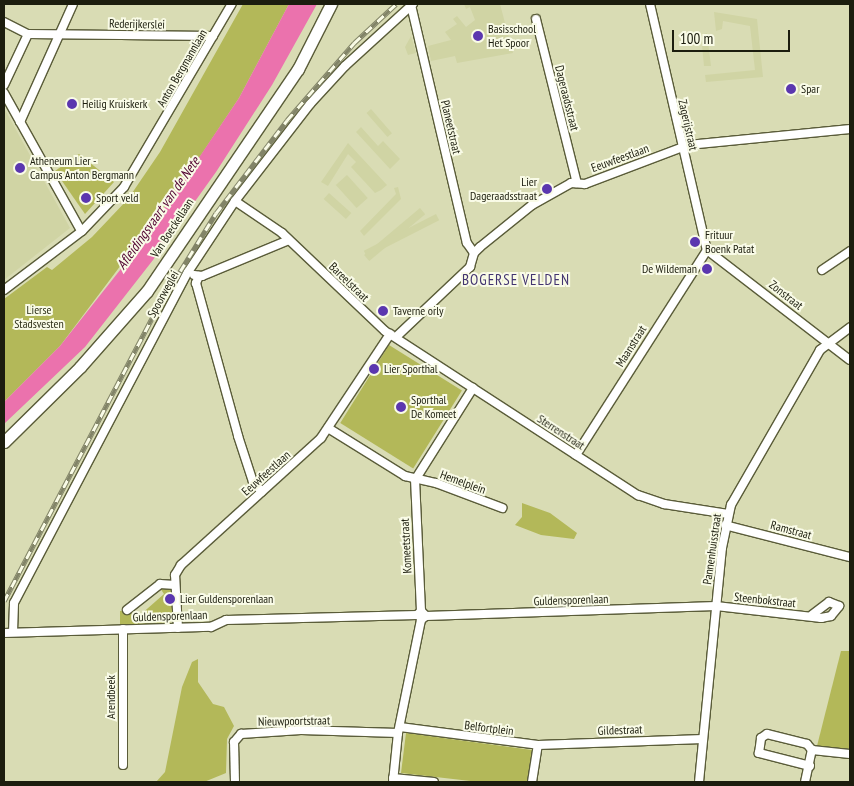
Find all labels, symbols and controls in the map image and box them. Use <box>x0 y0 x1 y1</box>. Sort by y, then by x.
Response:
street label: Rederijkerslei <box>109 16 165 32</box>
scale bar <box>674 20 792 52</box>
place label: Basisschool Het Spoor <box>488 22 536 50</box>
street label: Anton Bergmannlaan <box>154 27 210 109</box>
text: 100 m <box>680 29 713 48</box>
marker: Basisschool Het Spoor <box>472 30 484 42</box>
street label: Dageraadsstraat <box>552 64 582 132</box>
place label: Spar <box>801 82 819 96</box>
marker: Spar <box>785 83 797 95</box>
place label: Heilig Kruiskerk <box>82 97 147 111</box>
marker: Heilig Kruiskerk <box>66 98 78 110</box>
street label: Zagerijstraat <box>675 98 701 152</box>
street label: Planeetstraat <box>438 99 464 155</box>
street label: Eeuwfeestlaan <box>589 141 651 175</box>
place label: Atheneum Lier - Campus Anton Bergmann <box>30 154 134 182</box>
water label: Afleidingsvaart van de Nete <box>113 154 203 272</box>
marker: Atheneum Lier - Campus Anton Bergmann <box>14 162 26 174</box>
place label: Lier Dageraadsstraat <box>470 175 537 203</box>
marker: Lier Dageraadsstraat <box>541 183 553 195</box>
place label: Sport veld <box>96 191 139 205</box>
marker: Sport veld <box>80 192 92 204</box>
street label: Van Boeckellaan <box>148 196 196 260</box>
place label: Frituur Boenk Patat <box>705 228 755 256</box>
marker: Frituur Boenk Patat <box>689 236 701 248</box>
street label: Bareelstraat <box>326 259 372 305</box>
place label: De Wildeman <box>642 262 697 276</box>
marker: De Wildeman <box>701 263 713 275</box>
street label: Spoorweglei <box>144 268 182 320</box>
district label: BOGERSE VELDEN <box>460 271 572 289</box>
street label: Zonstraat <box>766 277 806 313</box>
park label: Lierse Stadsvesten <box>14 303 64 331</box>
place label: Taverne orly <box>393 304 444 318</box>
marker: Taverne orly <box>377 305 389 317</box>
street label: Maanstraat <box>613 323 649 369</box>
place label: Lier Sporthal <box>384 362 438 376</box>
marker: Lier Sporthal <box>368 363 380 375</box>
place label: Sporthal De Komeet <box>411 393 456 421</box>
marker: Sporthal De Komeet <box>395 401 407 413</box>
street label: Sterrenstraat <box>535 411 587 453</box>
street label: Eeuwfeestlaan <box>239 448 293 498</box>
street label: Hemelplein <box>438 467 488 497</box>
street label: Pannenhuisstraat <box>700 513 724 585</box>
street label: Komeetstraat <box>397 518 415 574</box>
street label: Ramstraat <box>769 518 813 542</box>
street label: Steenbokstraat <box>733 590 797 610</box>
street label: Guldensporenlaan <box>533 591 609 609</box>
place label: Lier Guldensporenlaan <box>180 592 273 606</box>
marker: Lier Guldensporenlaan <box>164 593 176 605</box>
street label: Guldensporenlaan <box>132 607 208 625</box>
street label: Arendbeek <box>104 675 118 719</box>
street label: Nieuwpoortstraat <box>258 713 330 729</box>
street label: Belfortplein <box>464 718 514 738</box>
street label: Gildestraat <box>597 722 643 738</box>

